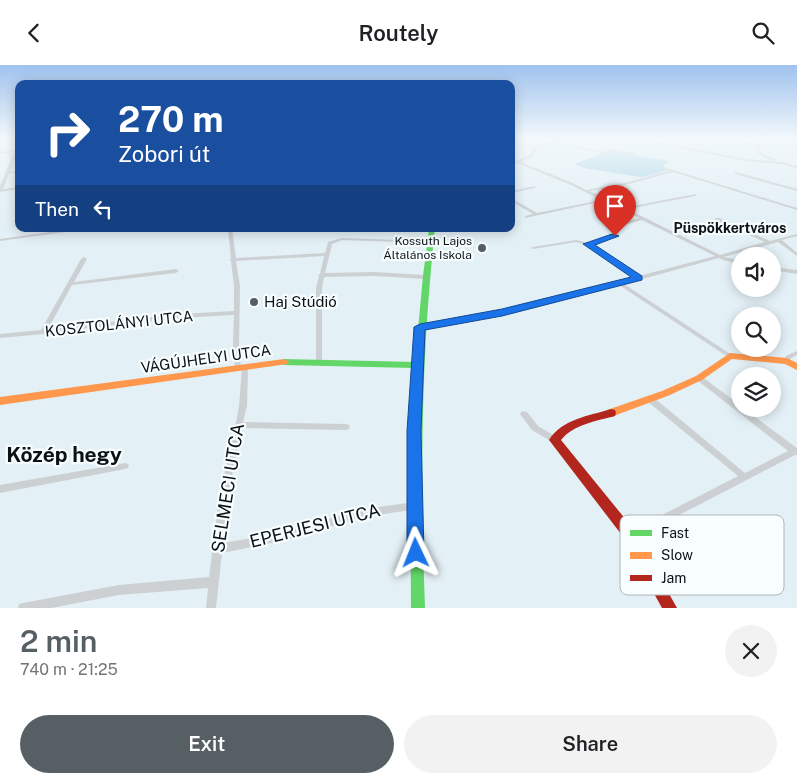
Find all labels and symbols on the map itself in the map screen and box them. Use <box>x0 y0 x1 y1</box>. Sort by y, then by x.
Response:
pin <box>594 185 636 236</box>
district label: Püspökkertváros <box>674 220 786 236</box>
place label: Kossuth Lajos Általános Iskola <box>383 234 472 262</box>
marker: Kossuth Lajos Általános Iskola <box>476 242 488 254</box>
place label: Haj Stúdió <box>264 293 337 310</box>
marker: Haj Stúdió <box>248 296 260 308</box>
street label: KOSZTOLÁNYI UTCA <box>44 307 194 340</box>
street label: VÁGÚJHELYI UTCA <box>140 340 272 376</box>
street label: SELMECI UTCA <box>207 422 248 554</box>
district label: Közép hegy <box>6 442 122 467</box>
street label: EPERJESI UTCA <box>247 499 383 552</box>
legend <box>620 515 784 595</box>
text: Fast <box>661 525 689 541</box>
position arrow <box>389 526 441 578</box>
text: Slow <box>661 547 693 563</box>
text: Jam <box>661 570 686 586</box>

